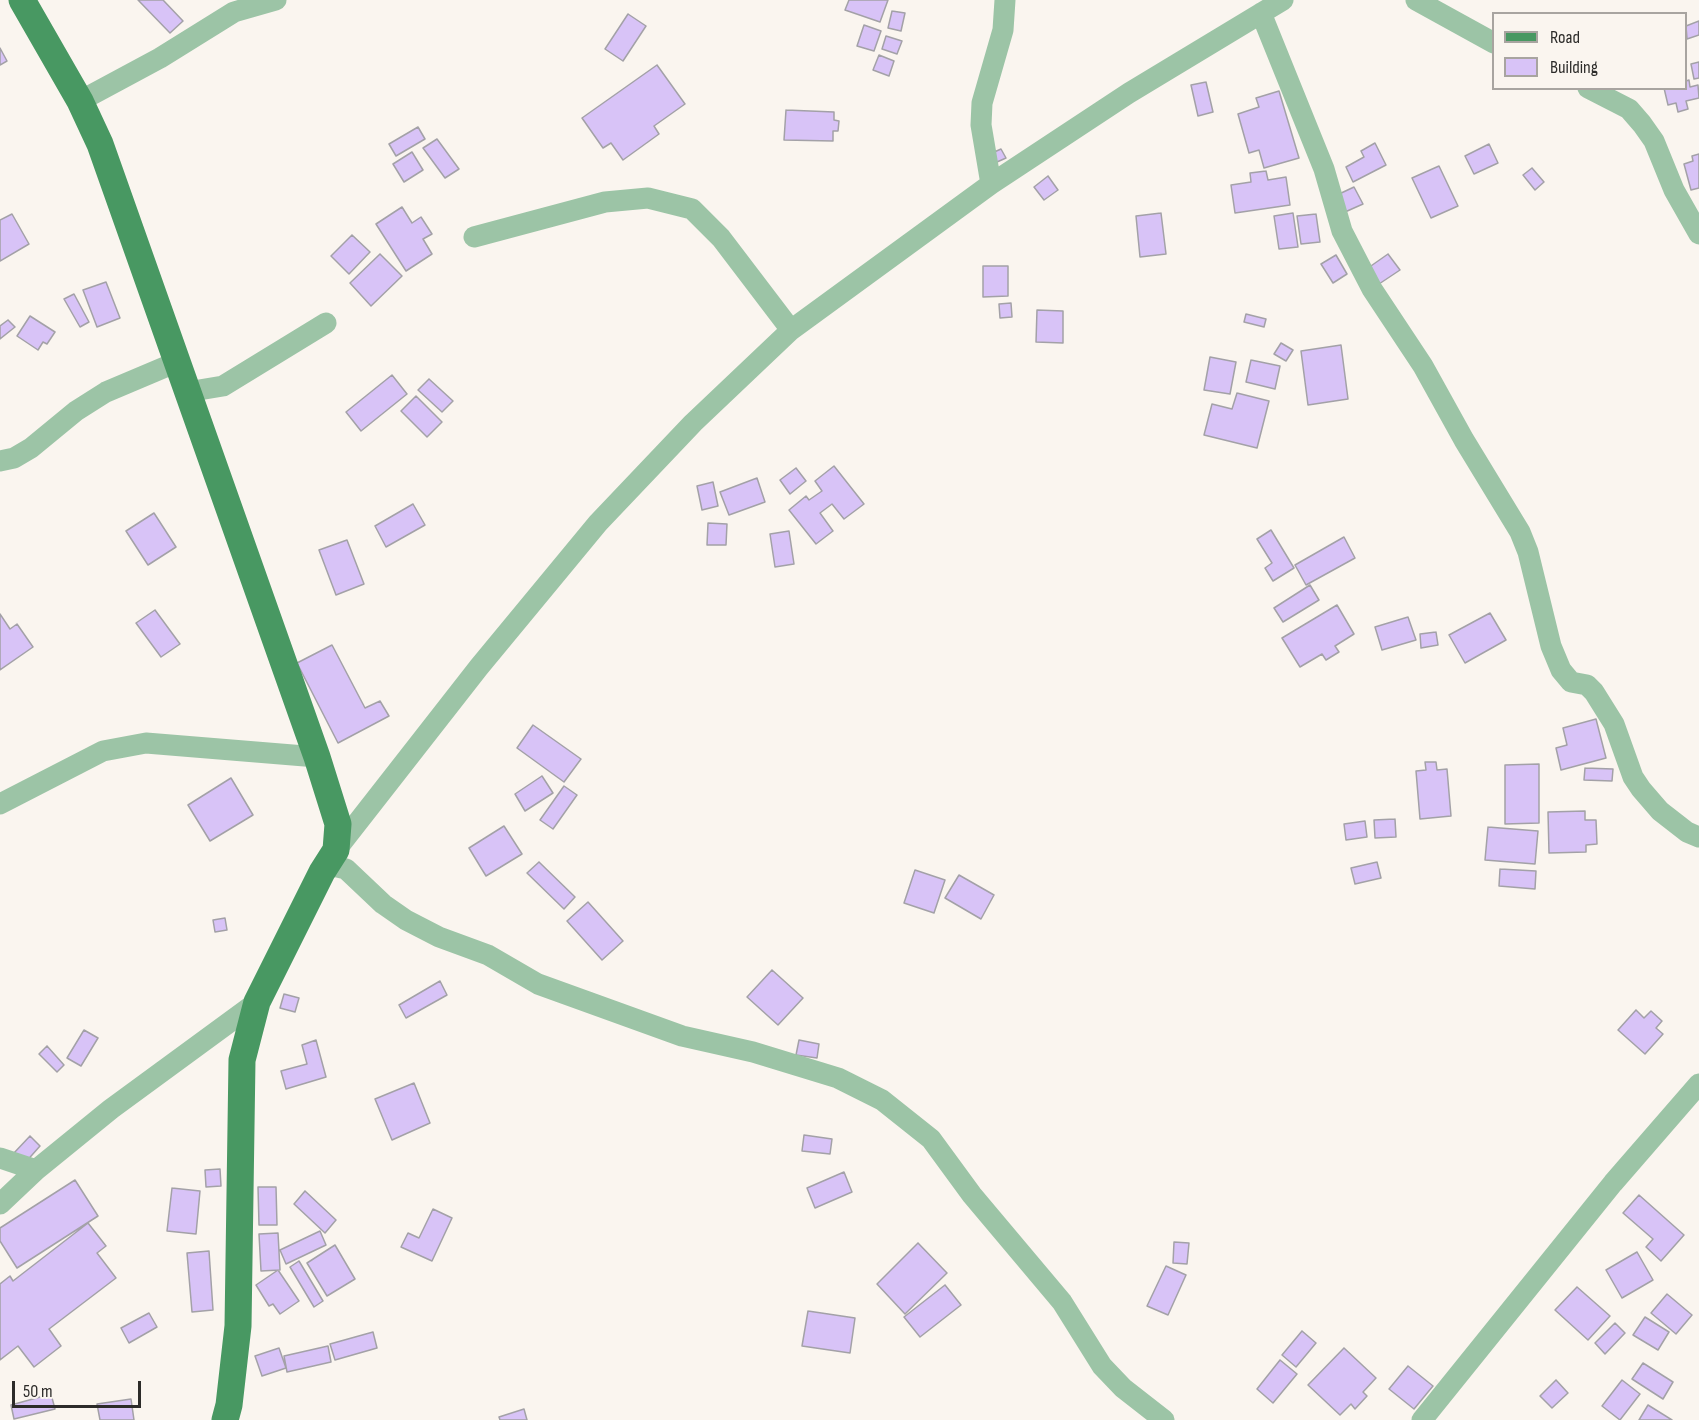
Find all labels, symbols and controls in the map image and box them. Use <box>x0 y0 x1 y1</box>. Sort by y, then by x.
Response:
legend <box>1492 12 1687 90</box>
text: Road <box>1550 27 1580 48</box>
text: Building <box>1550 57 1598 78</box>
scale bar <box>15 1369 144 1407</box>
text: 50 m <box>23 1381 53 1402</box>

